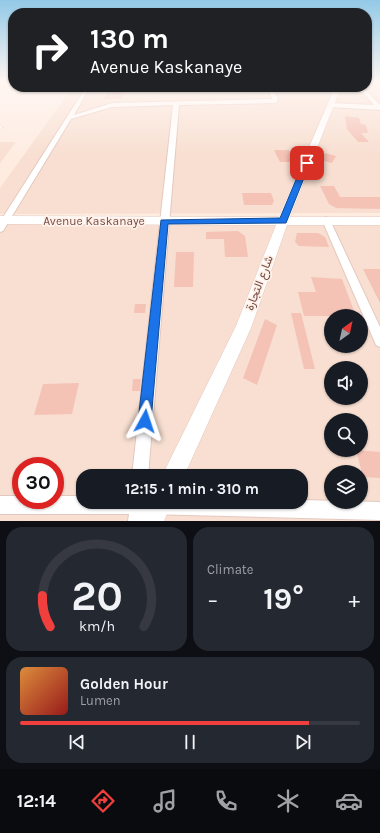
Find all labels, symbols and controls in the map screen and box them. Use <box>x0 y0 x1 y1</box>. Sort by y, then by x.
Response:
text: 130 m <box>90 22 169 55</box>
icon: right <box>24 24 76 76</box>
text: Avenue Kaskanaye <box>90 56 242 78</box>
pin <box>290 146 324 180</box>
icon: arrive <box>296 152 318 174</box>
street label: Avenue Kaskanaye <box>43 214 145 228</box>
street label: شارع التجارة <box>242 254 278 313</box>
north arrow <box>324 309 368 353</box>
map controls <box>324 309 368 509</box>
button: sound <box>324 361 368 405</box>
position arrow <box>124 400 166 442</box>
button: search <box>324 413 368 457</box>
speed limit sign: 30 <box>12 457 64 509</box>
button: layers <box>324 465 368 509</box>
text: 12:15 · 1 min · 310 m <box>125 480 259 498</box>
text: Climate <box>207 562 253 577</box>
text: 20 <box>71 572 122 620</box>
text: 19° <box>263 581 304 617</box>
text: − <box>207 587 219 613</box>
text: + <box>348 587 360 613</box>
text: km/h <box>78 618 115 635</box>
text: Golden Hour <box>80 675 168 693</box>
text: Lumen <box>80 693 121 708</box>
icon: previous <box>66 731 88 753</box>
icon: pause <box>179 731 201 753</box>
icon: next <box>292 731 314 753</box>
icon: directions <box>89 787 117 815</box>
icon: music <box>151 787 179 815</box>
icon: phone <box>212 787 240 815</box>
icon: climate <box>274 787 302 815</box>
icon: car <box>335 787 363 815</box>
text: 12:14 <box>17 790 56 812</box>

